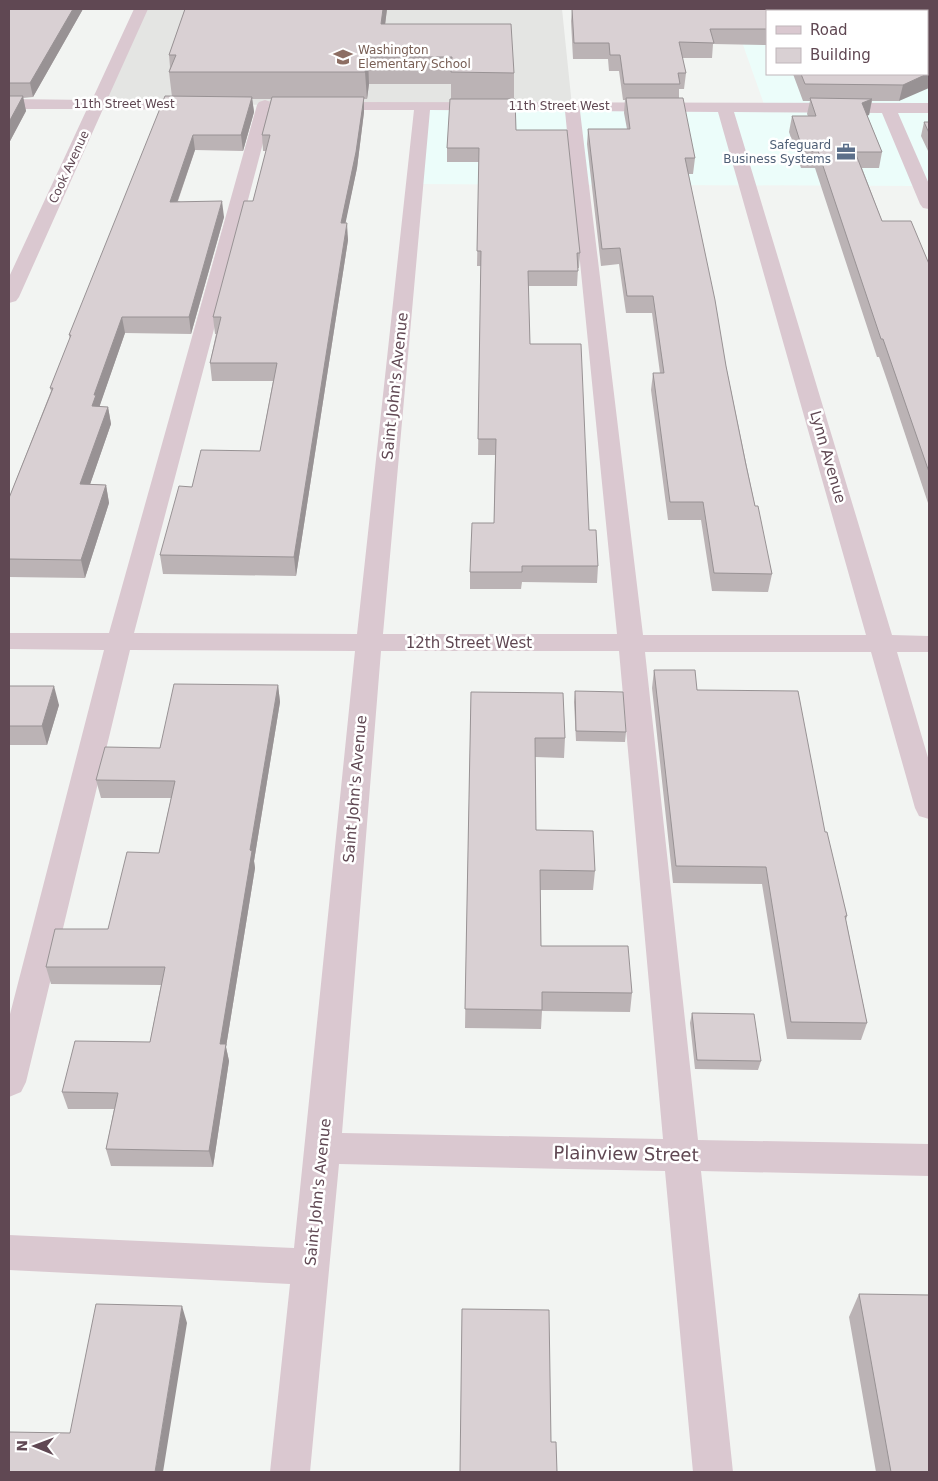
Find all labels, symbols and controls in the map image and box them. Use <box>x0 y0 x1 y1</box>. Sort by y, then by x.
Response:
legend <box>766 10 928 75</box>
text: Road <box>810 21 848 39</box>
place label: Washington Elementary School <box>358 43 471 71</box>
school or university icon: Washington Elementary School <box>332 46 354 68</box>
text: Building <box>810 46 871 64</box>
street label: 11th Street West <box>73 97 175 111</box>
street label: 11th Street West <box>508 99 610 113</box>
street label: Cook Avenue <box>46 129 92 205</box>
place label: Safeguard Business Systems <box>723 138 831 166</box>
office icon: Safeguard Business Systems <box>835 141 857 163</box>
street label: Saint John's Avenue <box>378 311 412 461</box>
street label: Lynn Avenue <box>806 409 850 505</box>
street label: 12th Street West <box>406 634 532 652</box>
street label: Saint John's Avenue <box>340 714 370 864</box>
street label: Saint John's Avenue <box>301 1117 335 1267</box>
street label: Plainview Street <box>553 1142 699 1165</box>
north arrow <box>10 1421 60 1471</box>
text: N <box>14 1440 30 1452</box>

